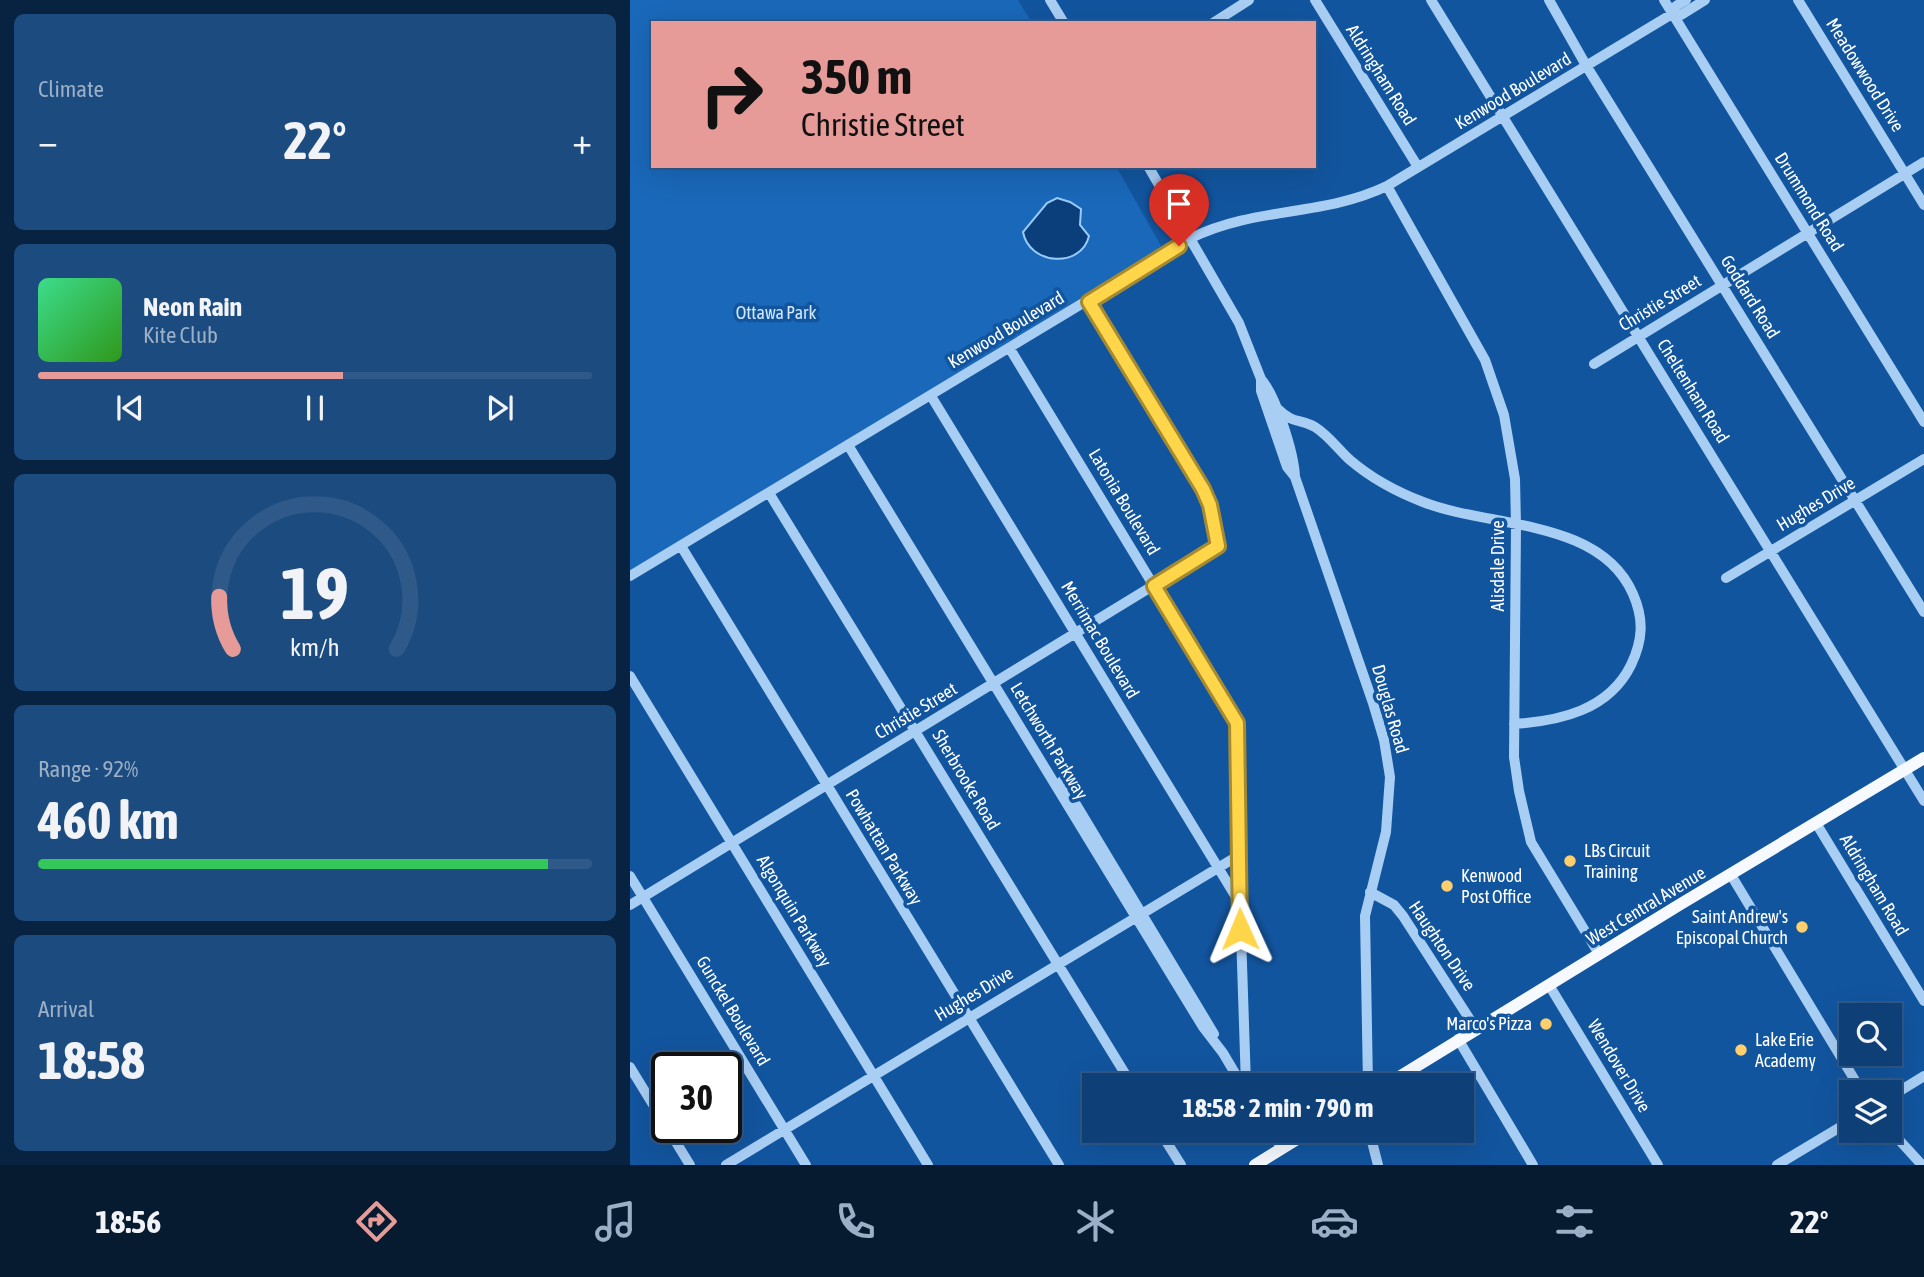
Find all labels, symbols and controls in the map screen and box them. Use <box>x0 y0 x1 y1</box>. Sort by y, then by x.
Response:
street label: Meadowwood Drive <box>1822 14 1909 135</box>
street label: Aldringham Road <box>1342 21 1421 129</box>
text: 350 m <box>801 48 912 104</box>
street label: Kenwood Boulevard <box>1451 48 1575 133</box>
icon: right <box>686 49 777 140</box>
text: Climate <box>38 76 104 102</box>
text: Christie Street <box>801 106 965 143</box>
text: 22° <box>283 110 347 170</box>
text: − <box>38 119 58 162</box>
text: + <box>572 119 592 162</box>
street label: Drummond Road <box>1771 148 1848 255</box>
pin <box>1149 174 1209 246</box>
icon: arrive <box>1160 185 1198 223</box>
street label: Goddard Road <box>1717 251 1784 342</box>
street label: Christie Street <box>1615 270 1705 335</box>
street label: Kenwood Boulevard <box>944 287 1068 372</box>
text: Neon Rain <box>143 292 242 322</box>
park label: Ottawa Park <box>736 302 816 323</box>
text: Kite Club <box>143 322 218 348</box>
street label: Cheltenham Road <box>1653 335 1734 447</box>
icon: previous <box>111 389 149 427</box>
icon: pause <box>296 389 334 427</box>
icon: next <box>481 389 519 427</box>
street label: Latonia Boulevard <box>1084 445 1164 559</box>
street label: Hughes Drive <box>1773 472 1859 535</box>
street label: Alisdale Drive <box>1487 520 1508 612</box>
text: 19 <box>281 551 349 634</box>
street label: Merrimac Boulevard <box>1057 577 1144 702</box>
text: km/h <box>290 632 340 660</box>
street label: Douglas Road <box>1368 662 1413 756</box>
street label: Christie Street <box>871 678 961 743</box>
street label: Letchworth Parkway <box>1006 679 1093 803</box>
street label: Sherbrooke Road <box>928 726 1005 834</box>
text: Range · 92% <box>38 756 138 782</box>
street label: Powhattan Parkway <box>842 785 927 908</box>
text: 460 km <box>38 790 179 850</box>
street label: Aldringham Road <box>1836 830 1913 939</box>
place label: LBs Circuit Training <box>1584 840 1651 882</box>
street label: Algonquin Parkway <box>753 851 836 971</box>
marker: LBs Circuit Training <box>1562 853 1578 869</box>
street label: West Central Avenue <box>1582 862 1709 949</box>
place label: Kenwood Post Office <box>1461 865 1531 907</box>
marker: Kenwood Post Office <box>1439 878 1455 894</box>
position arrow <box>1203 892 1277 966</box>
street label: Haughton Drive <box>1405 897 1480 995</box>
place label: Saint Andrew's Episcopal Church <box>1676 906 1788 948</box>
marker: Saint Andrew's Episcopal Church <box>1794 919 1810 935</box>
street label: Gunckel Boulevard <box>692 952 774 1069</box>
street label: Hughes Drive <box>931 962 1017 1025</box>
text: Arrival <box>38 996 94 1022</box>
map controls <box>1839 1003 1902 1143</box>
button: search <box>1839 1003 1902 1066</box>
place label: Marco's Pizza <box>1446 1013 1532 1034</box>
marker: Marco's Pizza <box>1538 1016 1554 1032</box>
street label: Wendover Drive <box>1584 1016 1655 1116</box>
place label: Lake Erie Academy <box>1755 1029 1816 1071</box>
text: 18:58 <box>38 1030 145 1090</box>
marker: Lake Erie Academy <box>1733 1042 1749 1058</box>
speed limit sign: 30 <box>651 1052 742 1143</box>
button: layers <box>1839 1080 1902 1143</box>
text: 18:58 · 2 min · 790 m <box>1183 1093 1373 1123</box>
icon: directions <box>352 1197 401 1246</box>
icon: music <box>591 1197 640 1246</box>
icon: phone <box>831 1197 880 1246</box>
icon: climate <box>1071 1197 1120 1246</box>
icon: car <box>1310 1197 1359 1246</box>
icon: filters <box>1550 1197 1599 1246</box>
text: 18:56 <box>95 1203 161 1240</box>
text: 22° <box>1790 1203 1829 1240</box>

